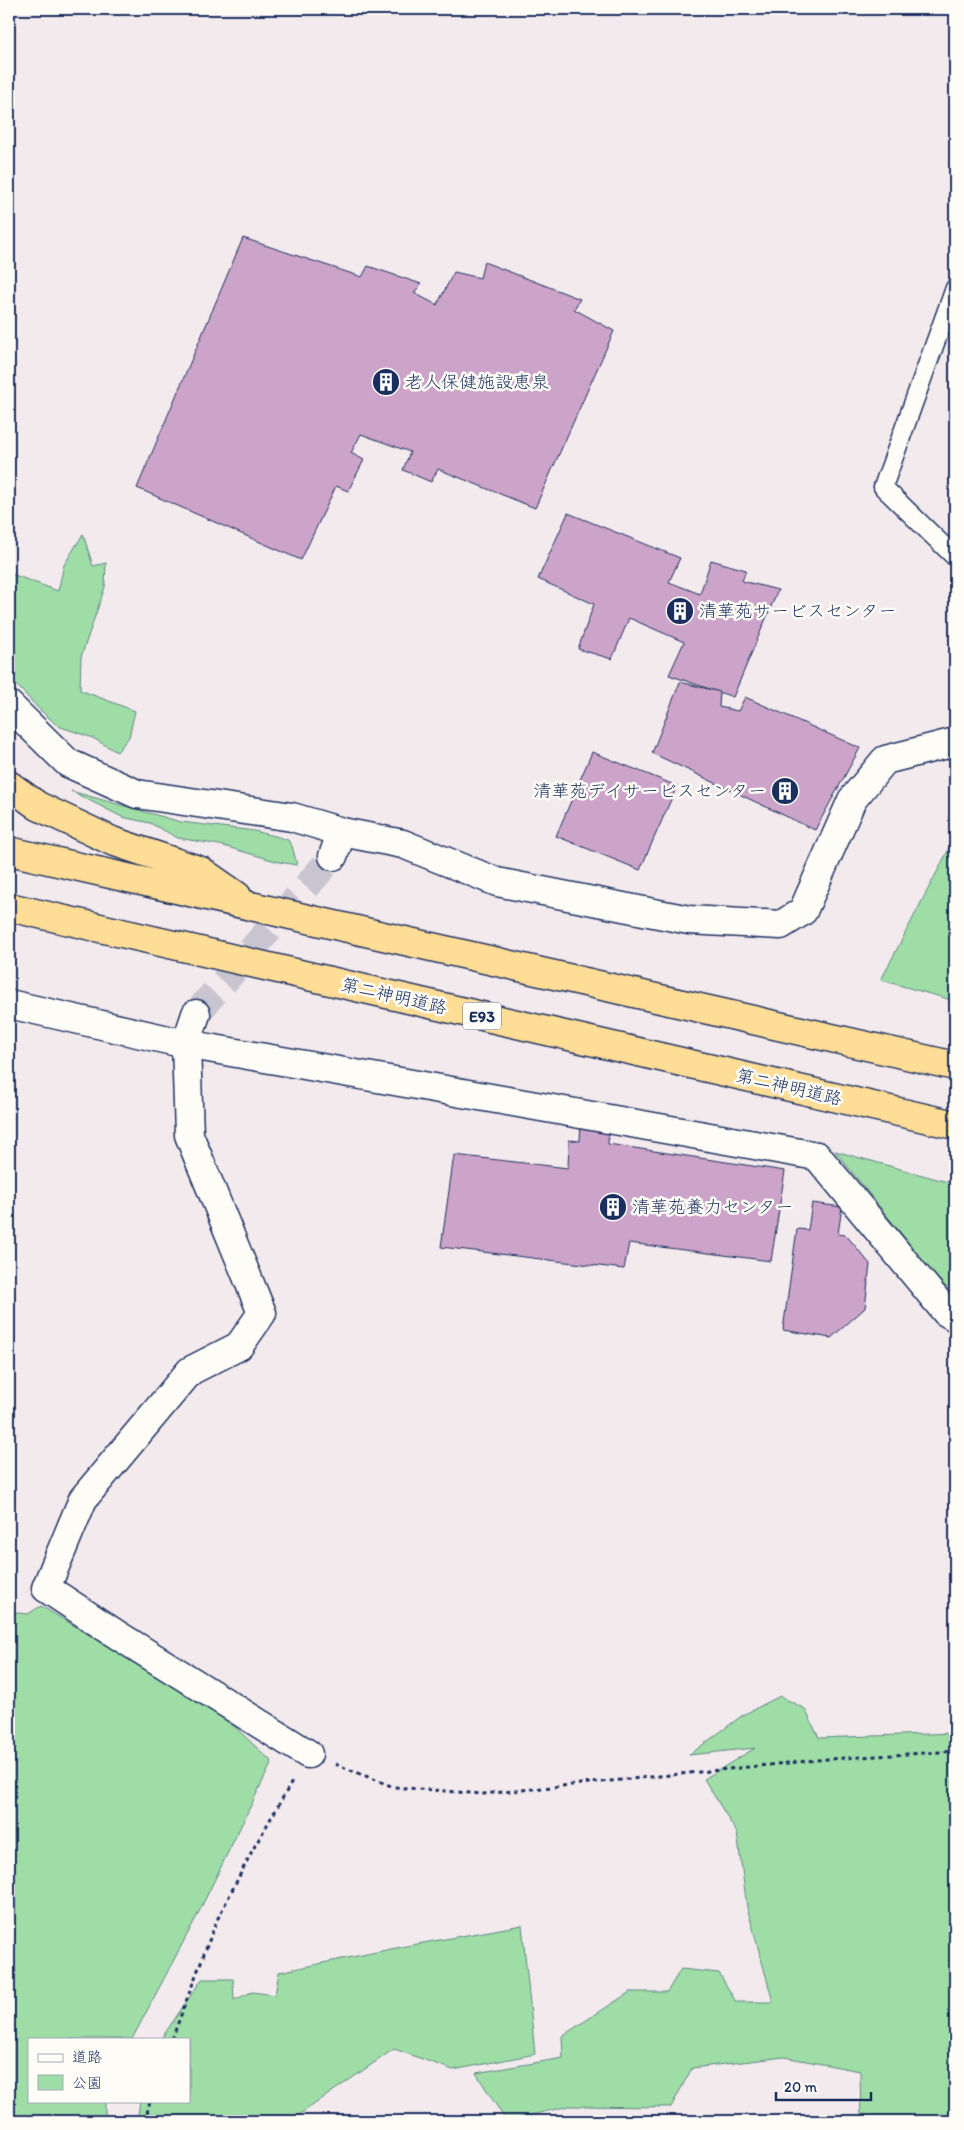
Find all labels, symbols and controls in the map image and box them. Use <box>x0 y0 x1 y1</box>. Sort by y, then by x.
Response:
building icon: 老人保健施設恵泉 <box>371 367 401 397</box>
place label: 老人保健施設恵泉 <box>405 371 549 393</box>
building icon: 清華苑サービスセンター <box>665 596 695 626</box>
place label: 清華苑サービスセンター <box>699 600 896 622</box>
building icon: 清華苑デイサービスセンター <box>770 776 800 806</box>
place label: 清華苑デイサービスセンター <box>533 780 766 802</box>
street label: 第二神明道路 <box>339 973 449 1019</box>
road number: E93 <box>463 1002 501 1030</box>
street label: 第二神明道路 <box>734 1064 844 1110</box>
building icon: 清華苑養力センター <box>598 1192 628 1222</box>
place label: 清華苑養力センター <box>632 1196 793 1218</box>
legend <box>28 2038 190 2102</box>
text: 道路 <box>72 2048 102 2066</box>
scale bar <box>776 2070 872 2102</box>
text: 公園 <box>72 2074 102 2092</box>
text: 20 m <box>784 2078 818 2096</box>

